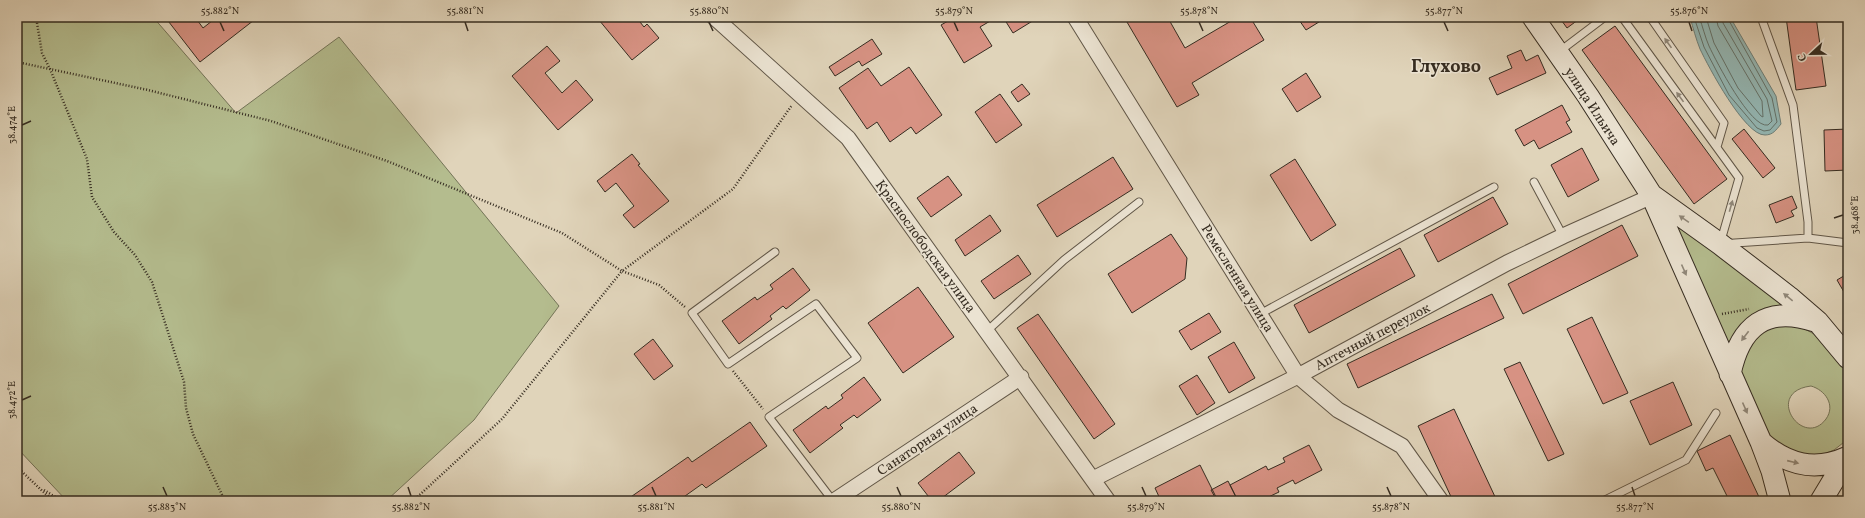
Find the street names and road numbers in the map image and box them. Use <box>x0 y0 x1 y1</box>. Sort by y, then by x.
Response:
street label: улица Ильича <box>1559 64 1624 150</box>
street label: Краснослободская улица <box>870 177 980 317</box>
street label: Ремесленная улица <box>1196 221 1278 336</box>
street label: Аптечный переулок <box>1312 299 1434 376</box>
street label: Санаторная улица <box>874 399 982 481</box>

